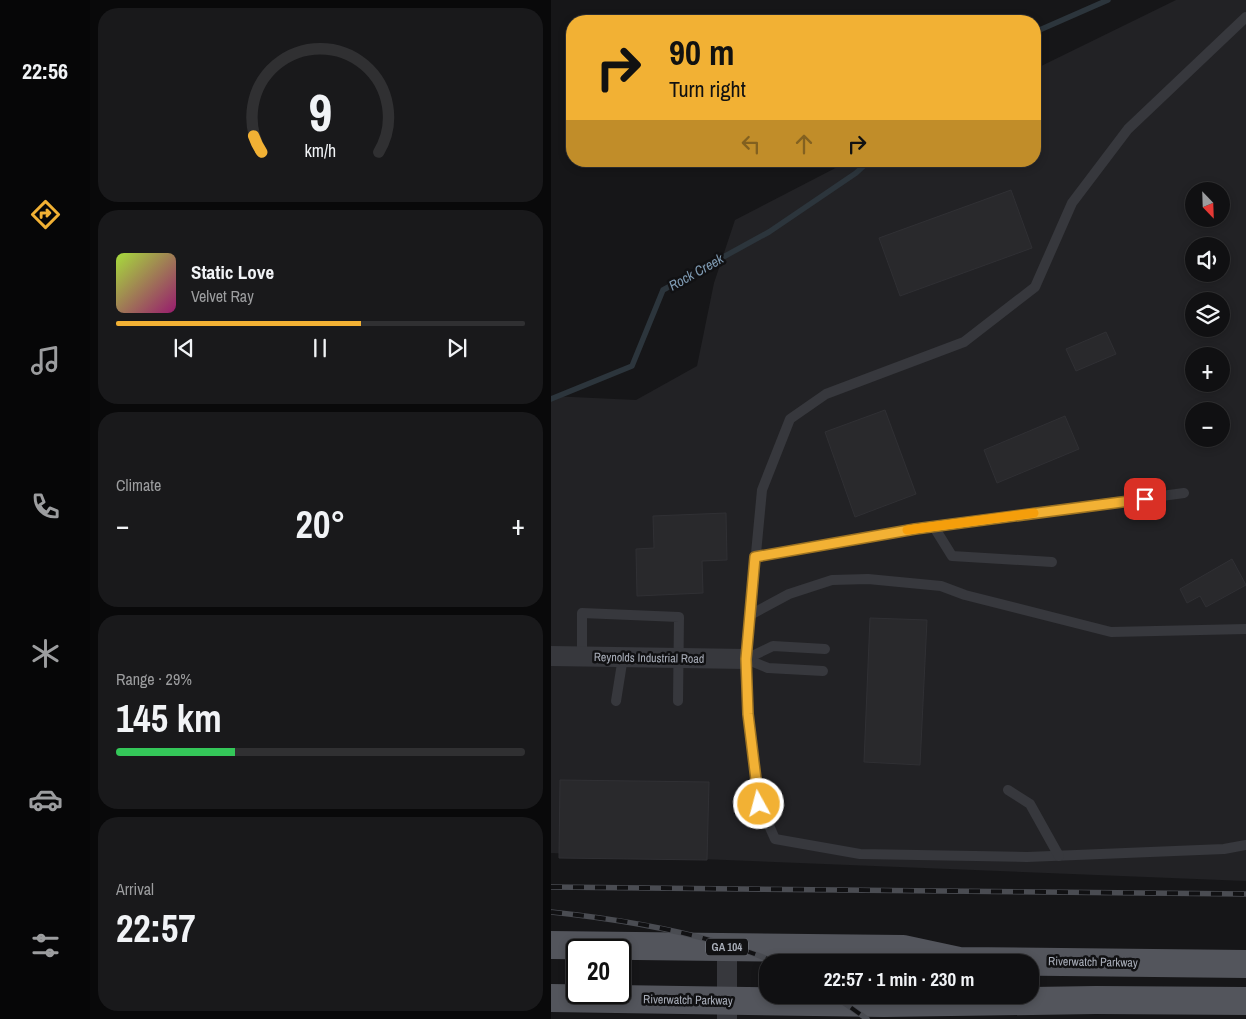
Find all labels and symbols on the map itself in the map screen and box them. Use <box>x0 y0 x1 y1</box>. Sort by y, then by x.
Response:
north arrow <box>1185 182 1230 228</box>
water label: Rock Creek <box>665 249 728 294</box>
pin <box>1124 478 1166 520</box>
street label: Reynolds Industrial Road <box>594 649 704 667</box>
position arrow <box>732 777 784 829</box>
speed limit sign: 20 <box>566 939 631 1004</box>
road number: GA 104 <box>706 939 748 956</box>
street label: Riverwatch Parkway <box>1048 953 1138 971</box>
street label: Riverwatch Parkway <box>643 991 733 1009</box>

